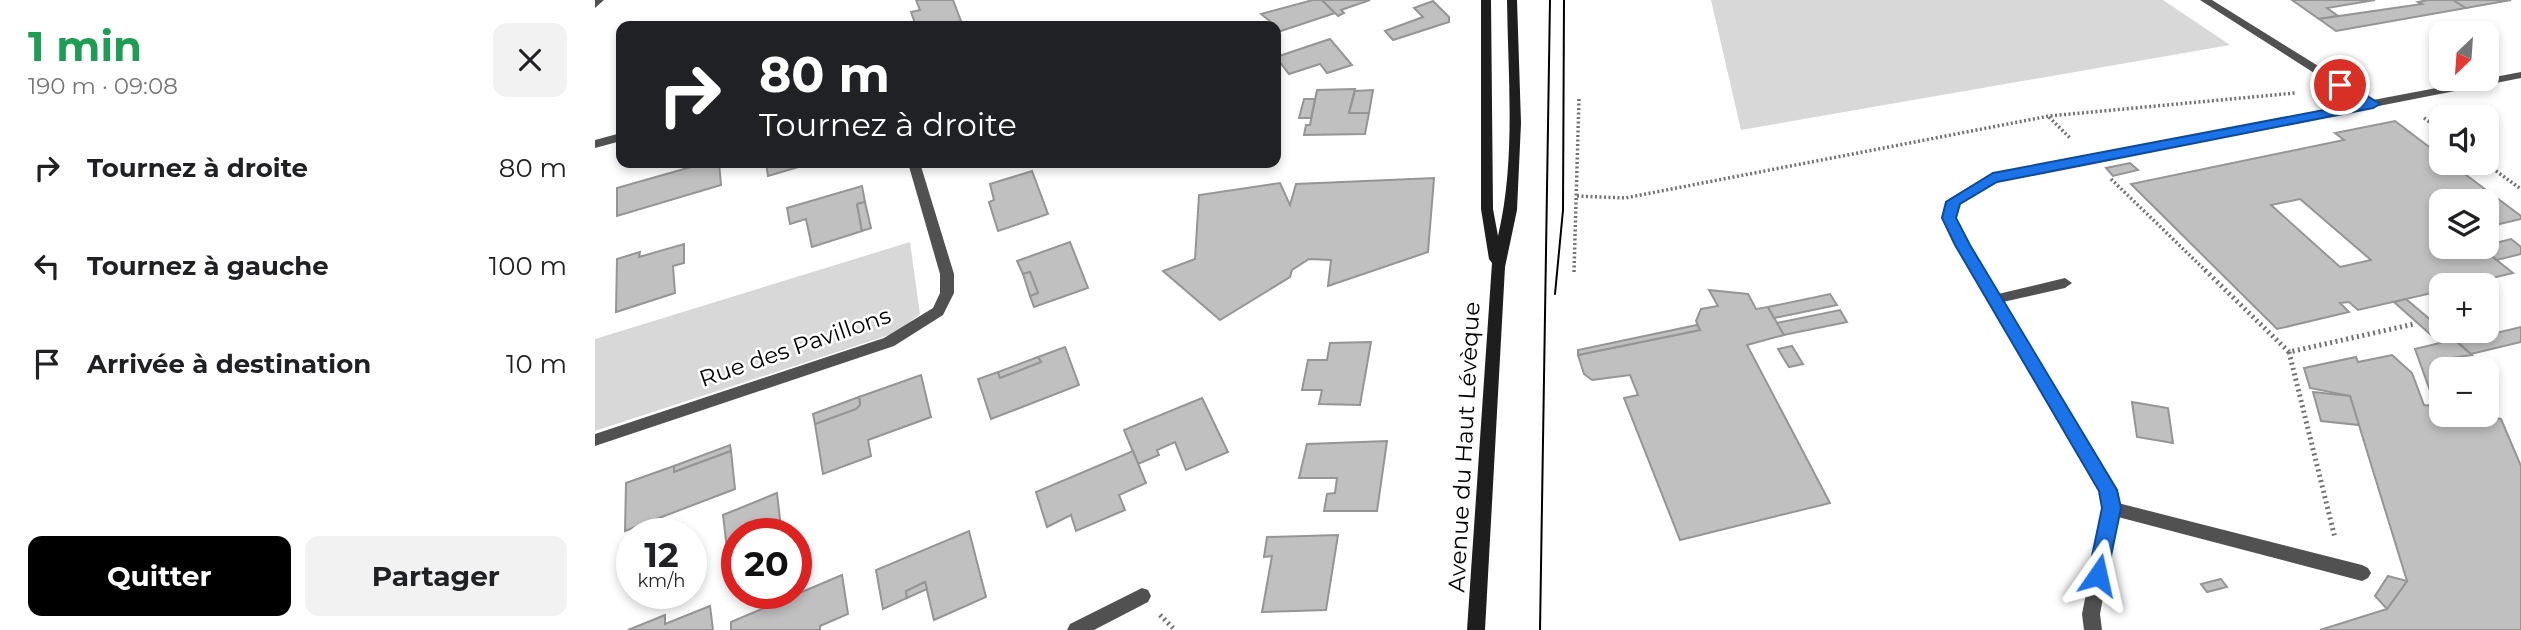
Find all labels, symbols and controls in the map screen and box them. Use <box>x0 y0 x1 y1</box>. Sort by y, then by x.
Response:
text: 1 min <box>28 20 142 72</box>
north arrow <box>2429 21 2499 91</box>
map controls <box>2429 21 2499 427</box>
button: close <box>493 23 567 97</box>
text: 80 m <box>759 45 890 104</box>
icon: right <box>644 49 735 140</box>
pin <box>2310 55 2370 115</box>
icon: arrive <box>2321 66 2359 104</box>
text: 190 m · 09:08 <box>28 72 178 100</box>
text: Tournez à droite <box>759 105 1017 144</box>
button: sound <box>2429 105 2499 175</box>
icon: right <box>28 149 66 187</box>
text: Tournez à droite <box>87 152 308 184</box>
text: 80 m <box>499 152 567 184</box>
button: layers <box>2429 189 2499 259</box>
icon: left <box>28 247 66 285</box>
text: Tournez à gauche <box>87 250 329 282</box>
text: 100 m <box>489 250 567 282</box>
button: + <box>2429 273 2499 343</box>
street label: Rue des Pavillons <box>696 301 894 393</box>
street label: Avenue du Haut Lévèque <box>1442 301 1486 593</box>
icon: arrive <box>28 345 66 383</box>
text: Arrivée à destination <box>87 348 371 380</box>
text: 10 m <box>506 348 567 380</box>
button: − <box>2429 357 2499 427</box>
speed limit sign: 20 <box>721 518 812 609</box>
text: 12 <box>644 533 679 576</box>
button: Quitter <box>28 536 291 616</box>
button: Partager <box>305 536 567 616</box>
position arrow <box>2061 538 2135 612</box>
text: km/h <box>637 570 686 592</box>

